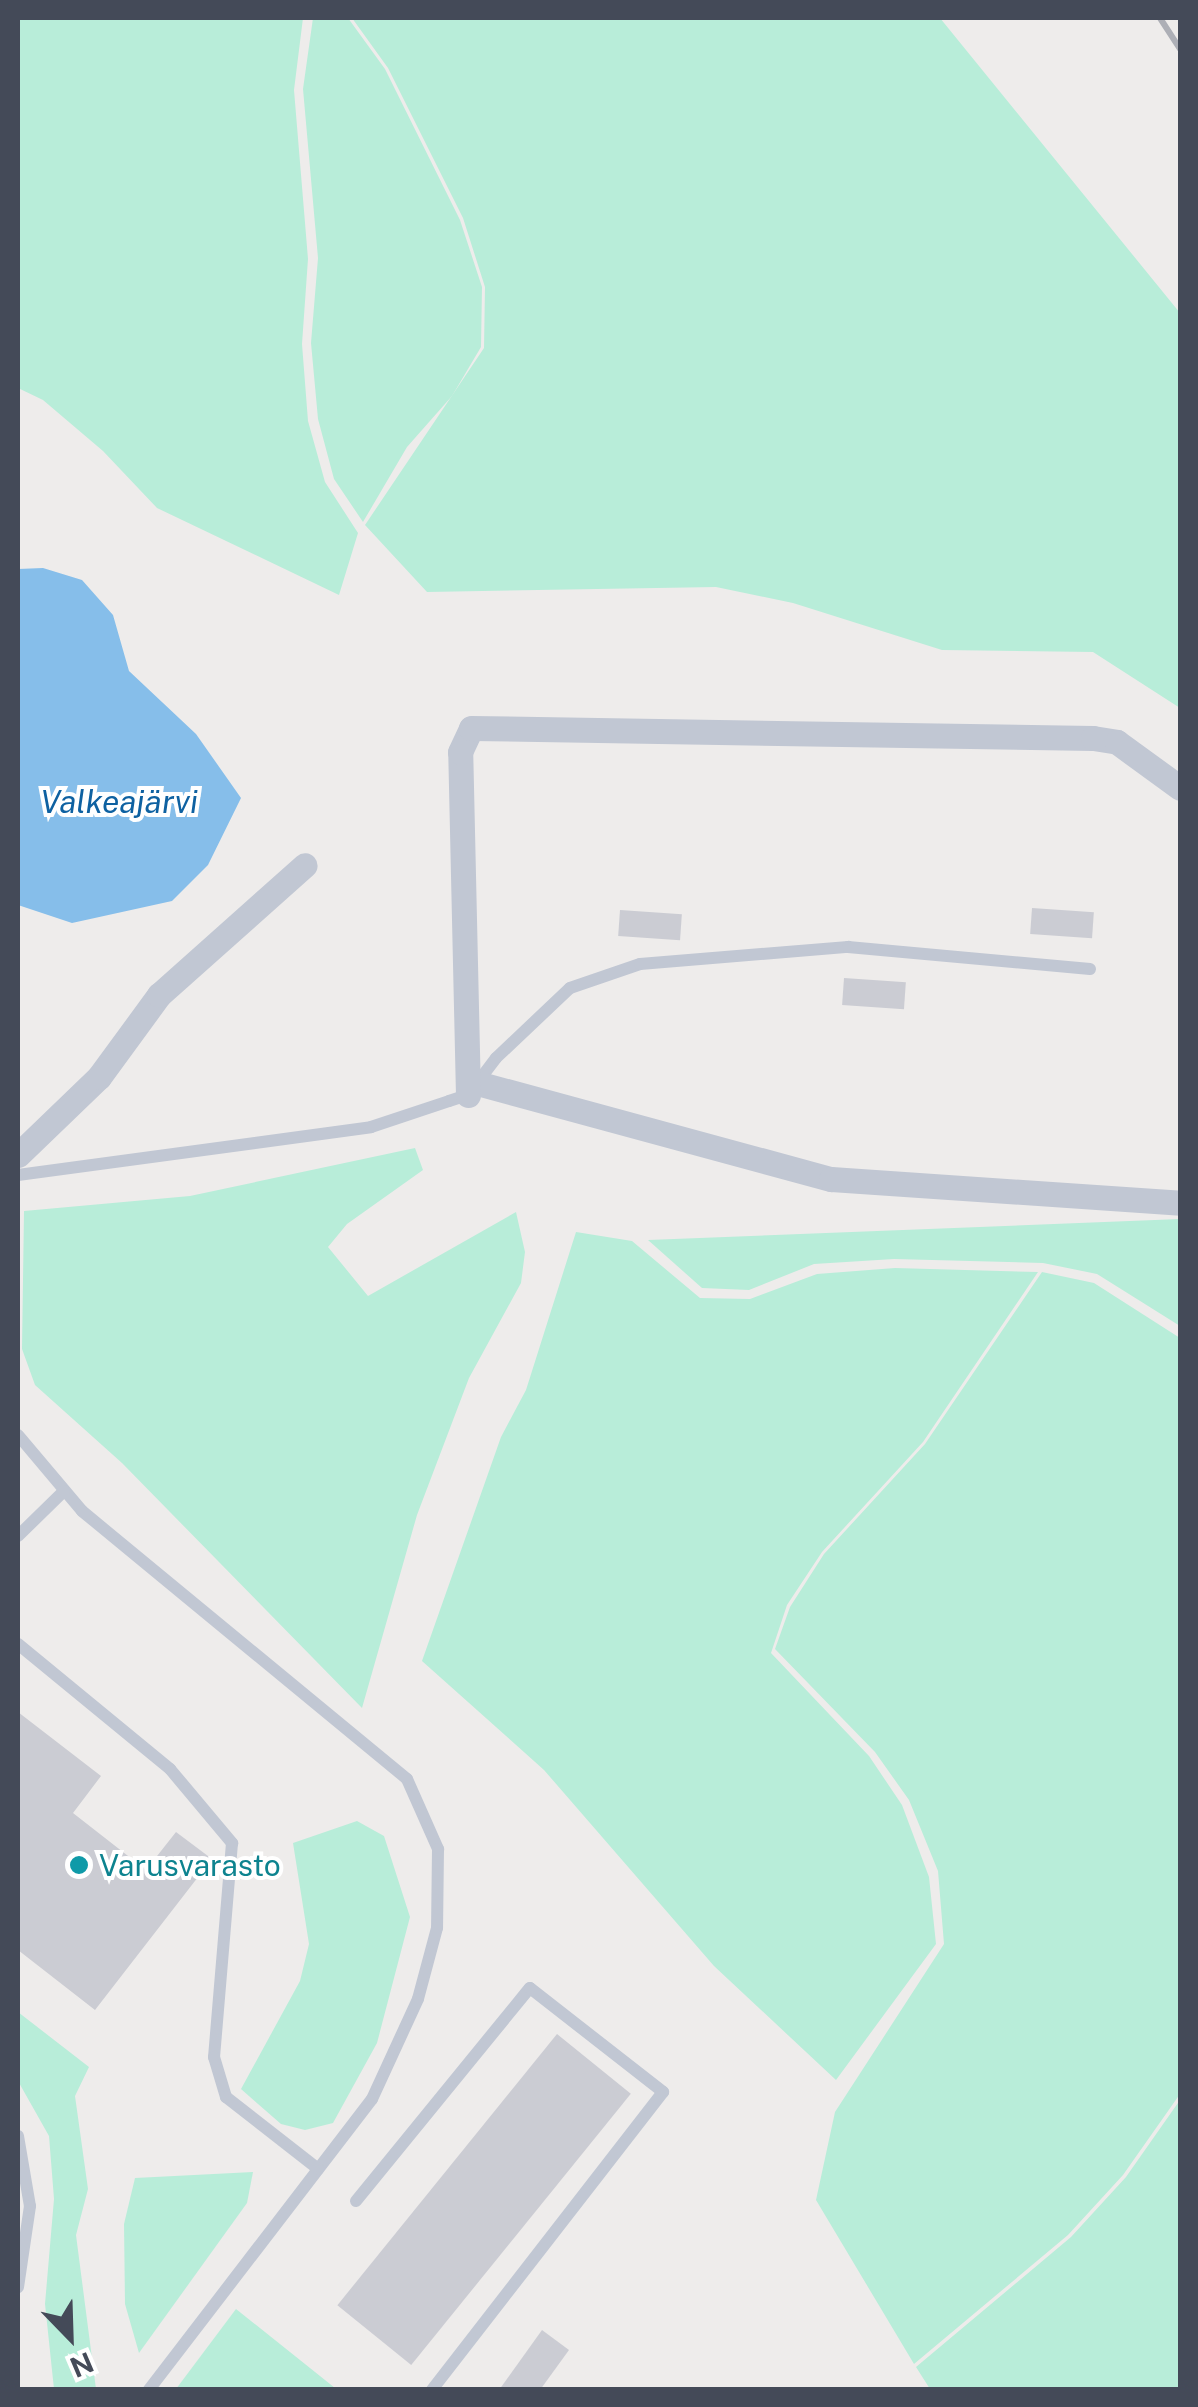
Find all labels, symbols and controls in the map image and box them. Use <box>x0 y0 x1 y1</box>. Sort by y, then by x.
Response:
water label: Valkeajärvi <box>40 783 198 821</box>
place label: Varusvarasto <box>99 1847 281 1883</box>
marker: Varusvarasto <box>68 1854 90 1876</box>
north arrow <box>20 2287 120 2387</box>
text: N <box>65 2346 98 2385</box>

